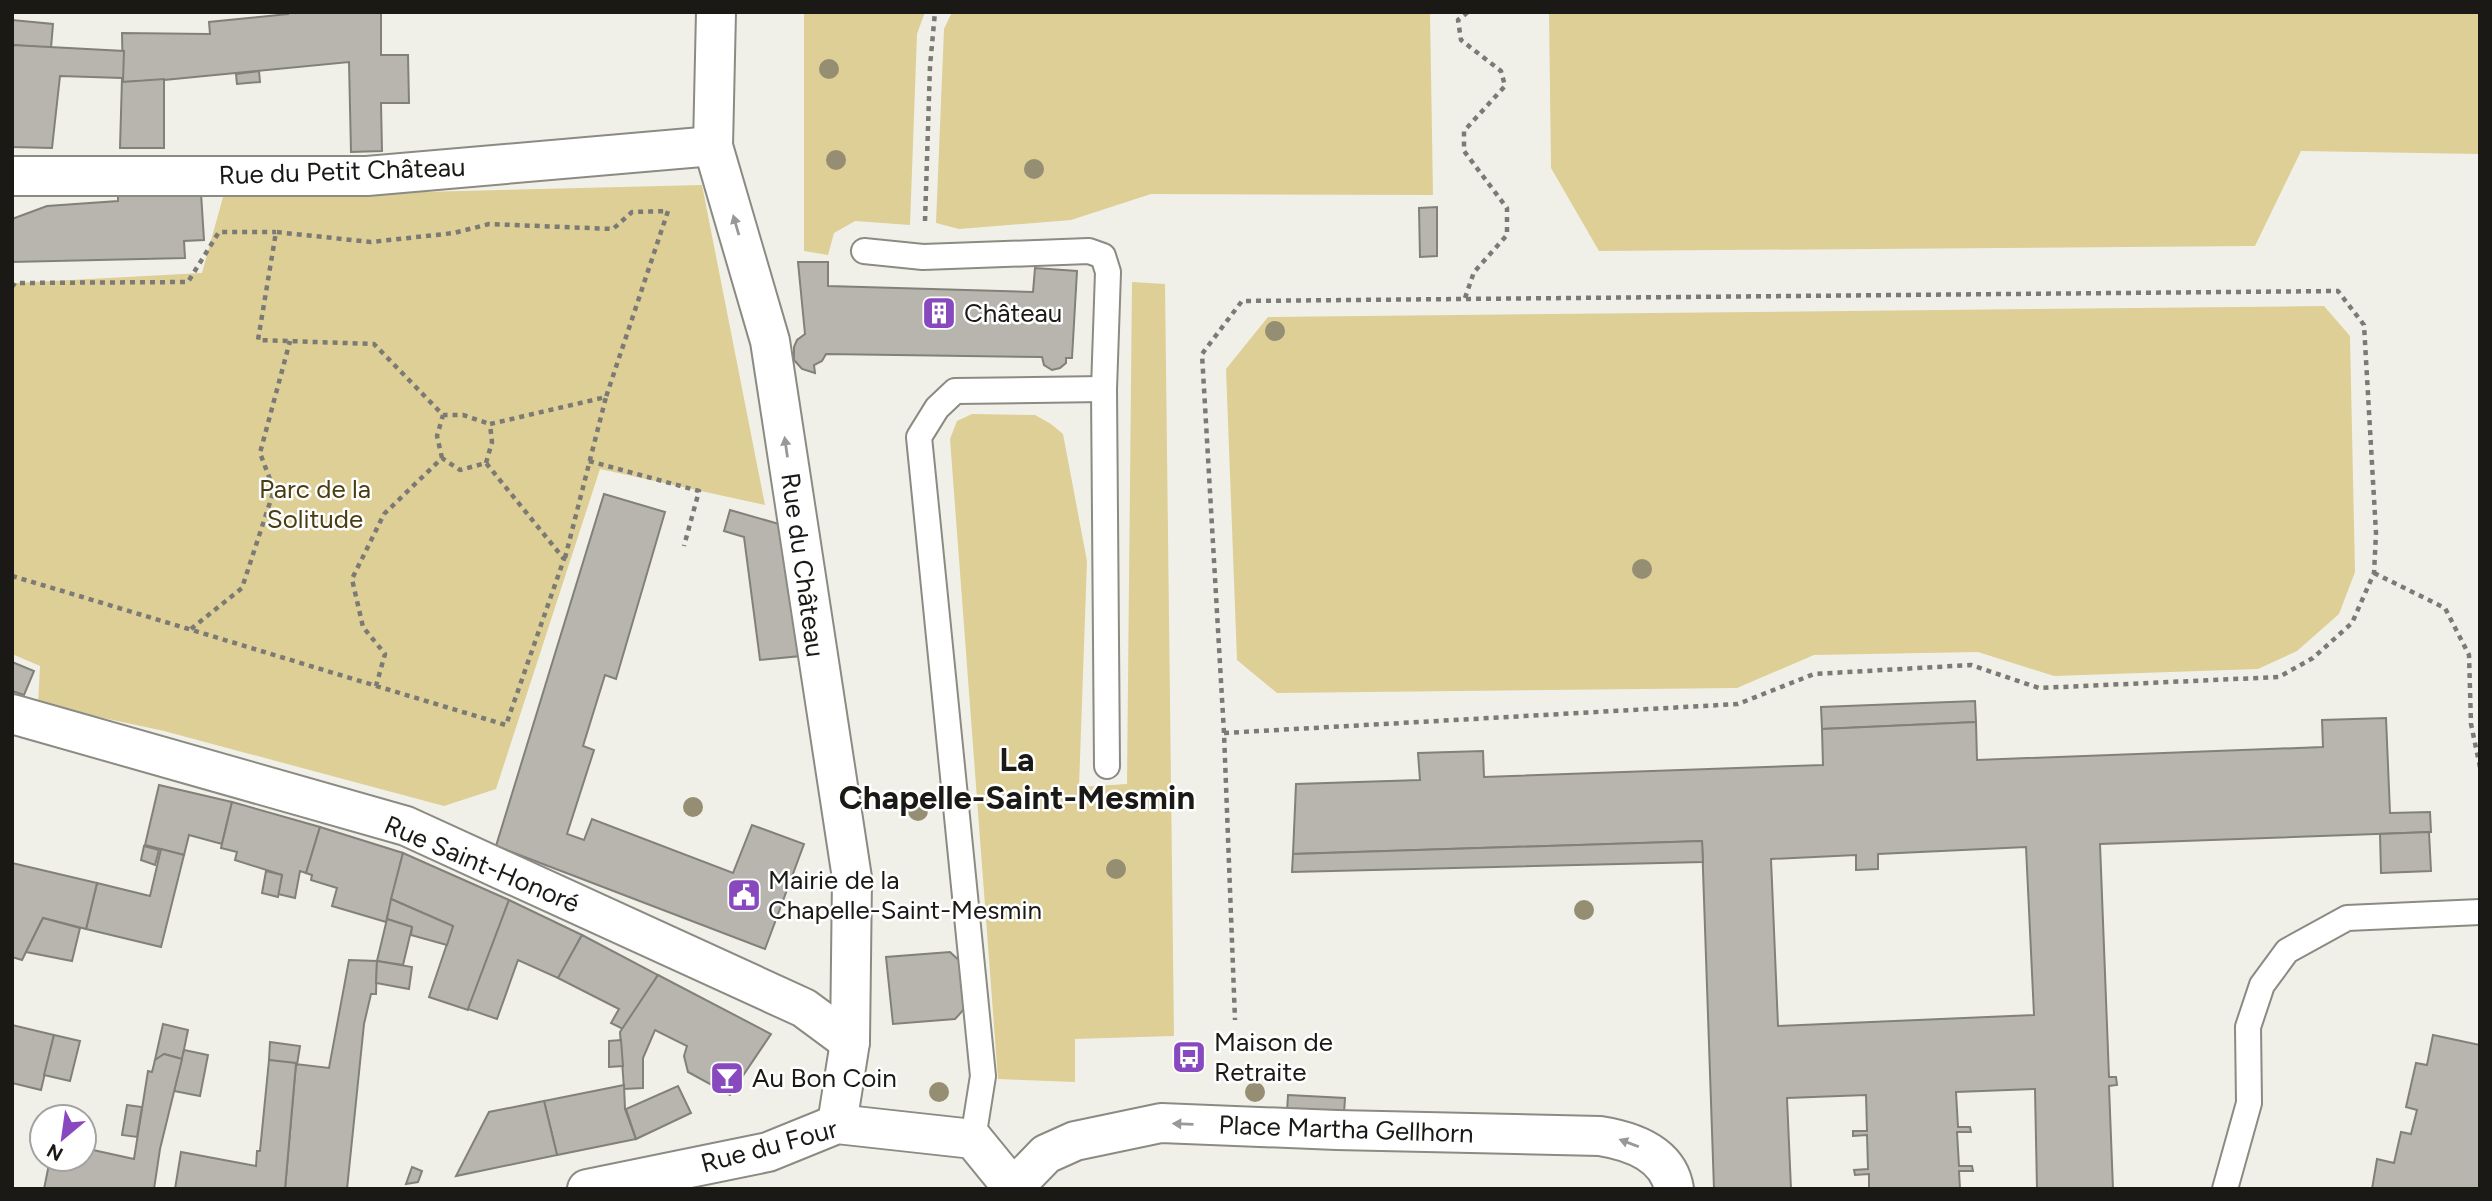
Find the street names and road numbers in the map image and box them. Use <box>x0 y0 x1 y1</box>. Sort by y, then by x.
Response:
street label: Rue du Petit Château <box>218 151 466 191</box>
street label: Rue du Château <box>774 471 832 659</box>
street label: Rue Saint-Honoré <box>380 808 584 920</box>
street label: Place Martha Gellhorn <box>1218 1109 1474 1149</box>
street label: Rue du Four <box>697 1112 841 1180</box>

